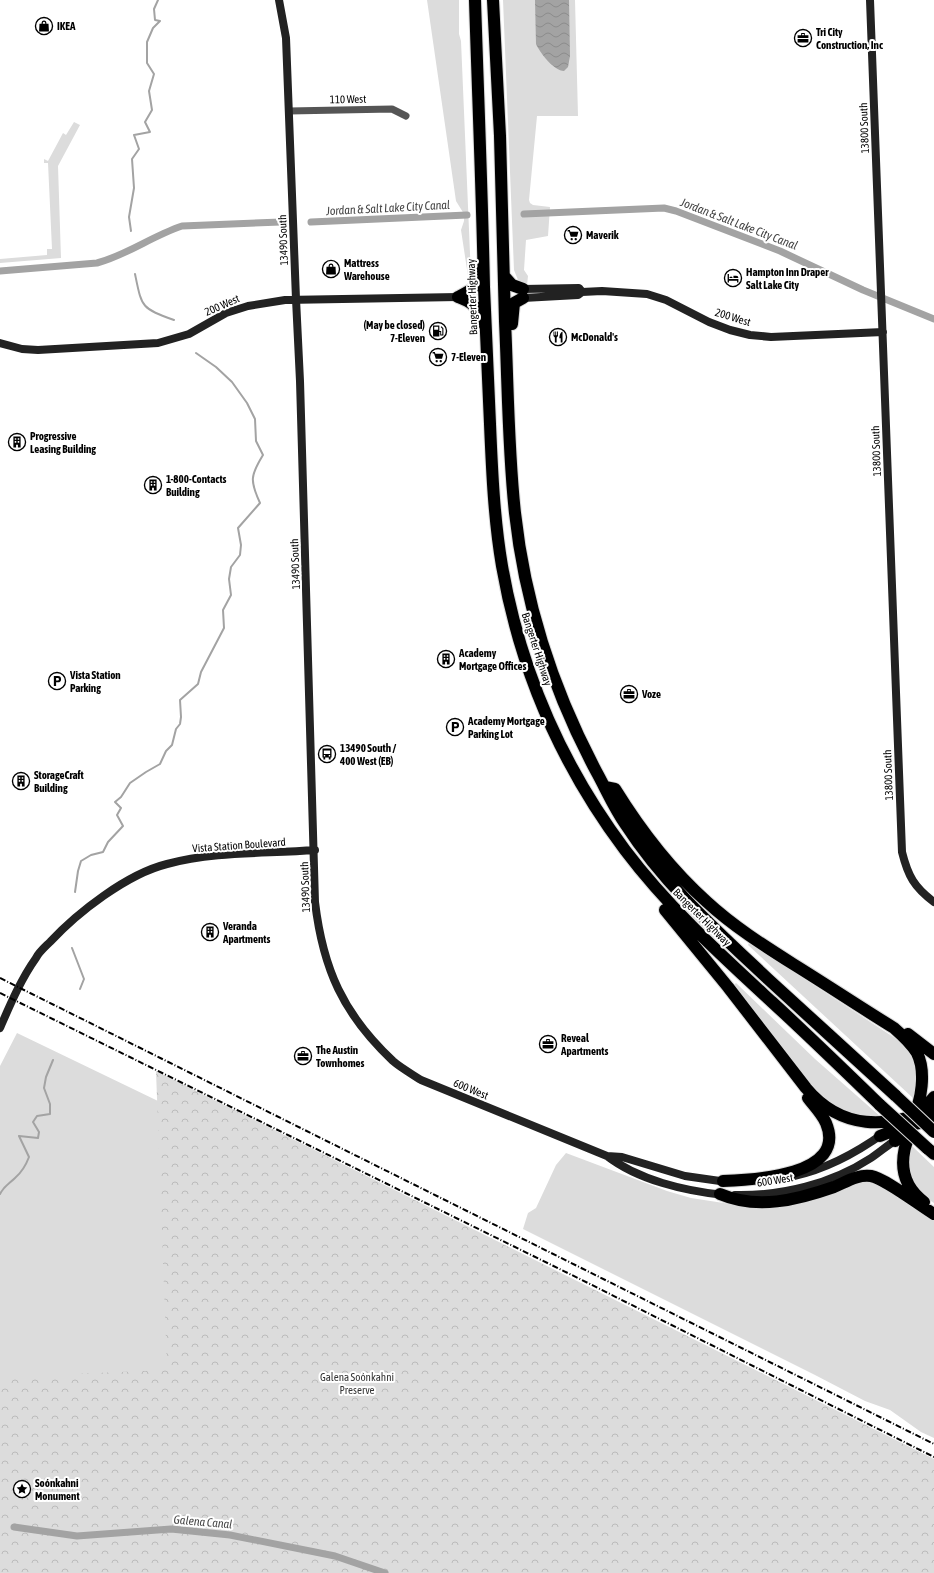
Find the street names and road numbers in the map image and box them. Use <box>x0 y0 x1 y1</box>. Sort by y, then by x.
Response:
street label: 110 West <box>330 93 366 105</box>
street label: 13800 South <box>857 102 871 154</box>
street label: 13490 South <box>276 214 290 266</box>
street label: Bangerter Highway <box>465 258 479 335</box>
street label: 200 West <box>203 292 241 318</box>
street label: 200 West <box>714 306 752 328</box>
street label: 13800 South <box>869 425 883 477</box>
street label: 13490 South <box>288 538 302 590</box>
street label: Bangerter Highway <box>520 611 555 688</box>
street label: 13800 South <box>881 749 895 801</box>
street label: Vista Station Boulevard <box>192 836 286 854</box>
street label: 13490 South <box>298 861 312 913</box>
street label: Bangerter Highway <box>671 886 734 949</box>
street label: 600 West <box>452 1077 490 1101</box>
street label: 600 West <box>756 1171 794 1189</box>

